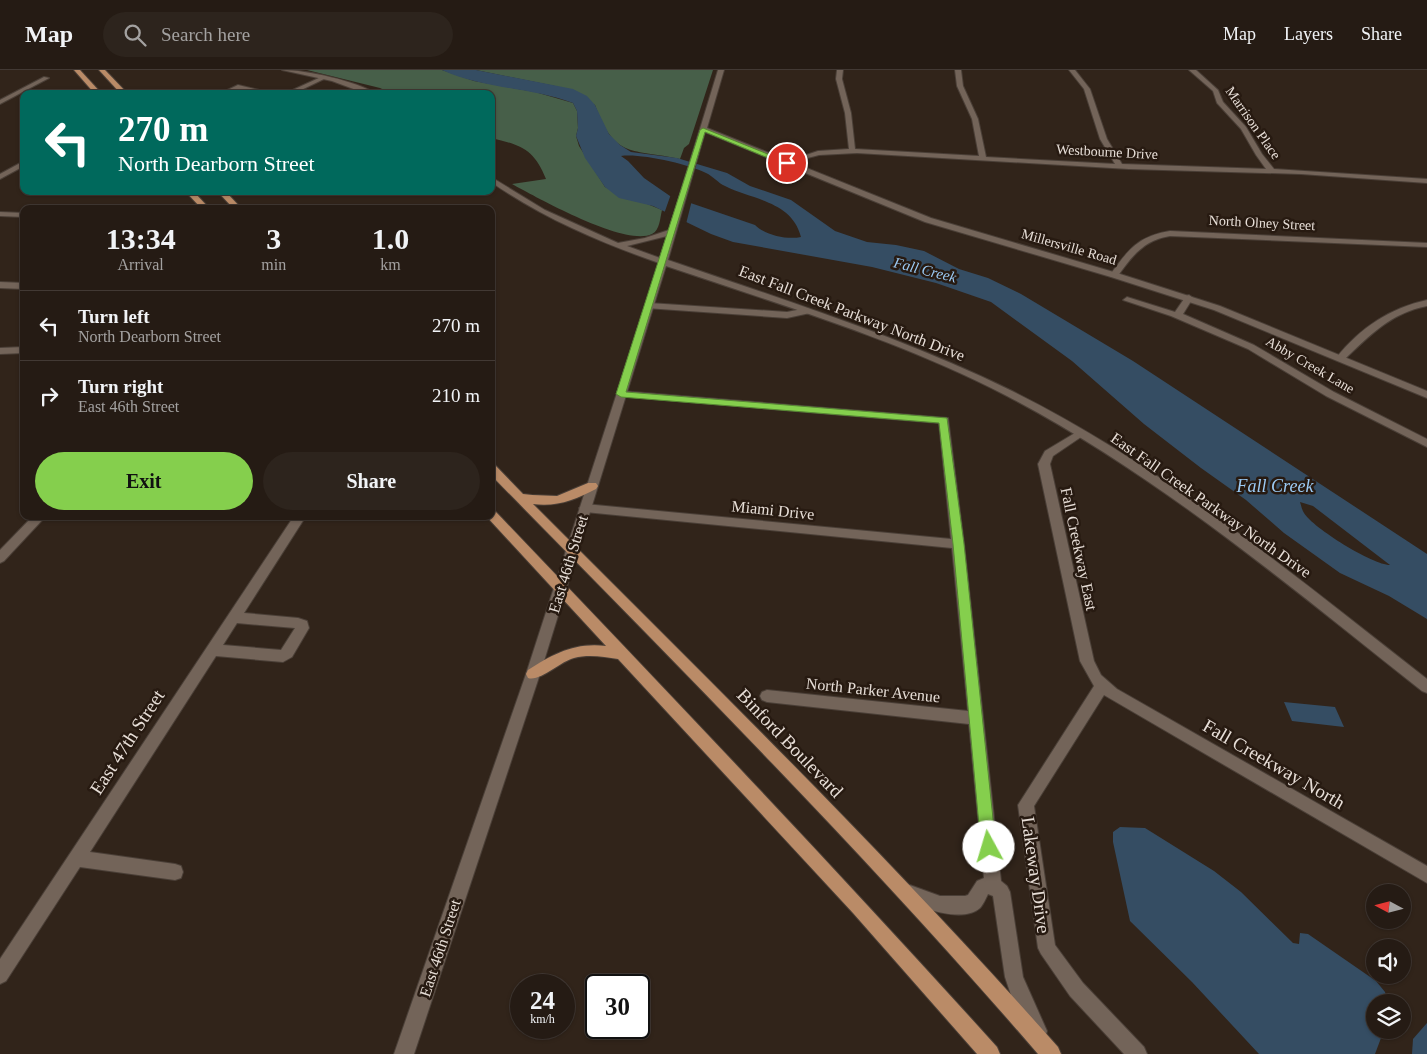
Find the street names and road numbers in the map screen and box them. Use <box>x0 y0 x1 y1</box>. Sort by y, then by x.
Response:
street label: Marrison Place <box>1222 84 1284 162</box>
street label: Westbourne Drive <box>1056 142 1158 162</box>
street label: North Olney Street <box>1208 213 1316 233</box>
street label: Millersville Road <box>1020 226 1118 268</box>
street label: East Fall Creek Parkway North Drive <box>736 262 967 365</box>
street label: Abby Creek Lane <box>1263 334 1357 396</box>
street label: East Fall Creek Parkway North Drive <box>1107 429 1314 582</box>
street label: Fall Creekway East <box>1057 486 1100 613</box>
street label: Miami Drive <box>731 497 815 523</box>
street label: East 46th Street <box>545 513 591 615</box>
street label: North Parker Avenue <box>805 675 941 705</box>
street label: Binford Boulevard <box>733 684 848 802</box>
street label: East 47th Street <box>85 685 169 798</box>
street label: Fall Creekway North <box>1199 715 1349 813</box>
street label: Lakeway Drive <box>1017 815 1055 935</box>
street label: East 46th Street <box>416 897 464 999</box>

